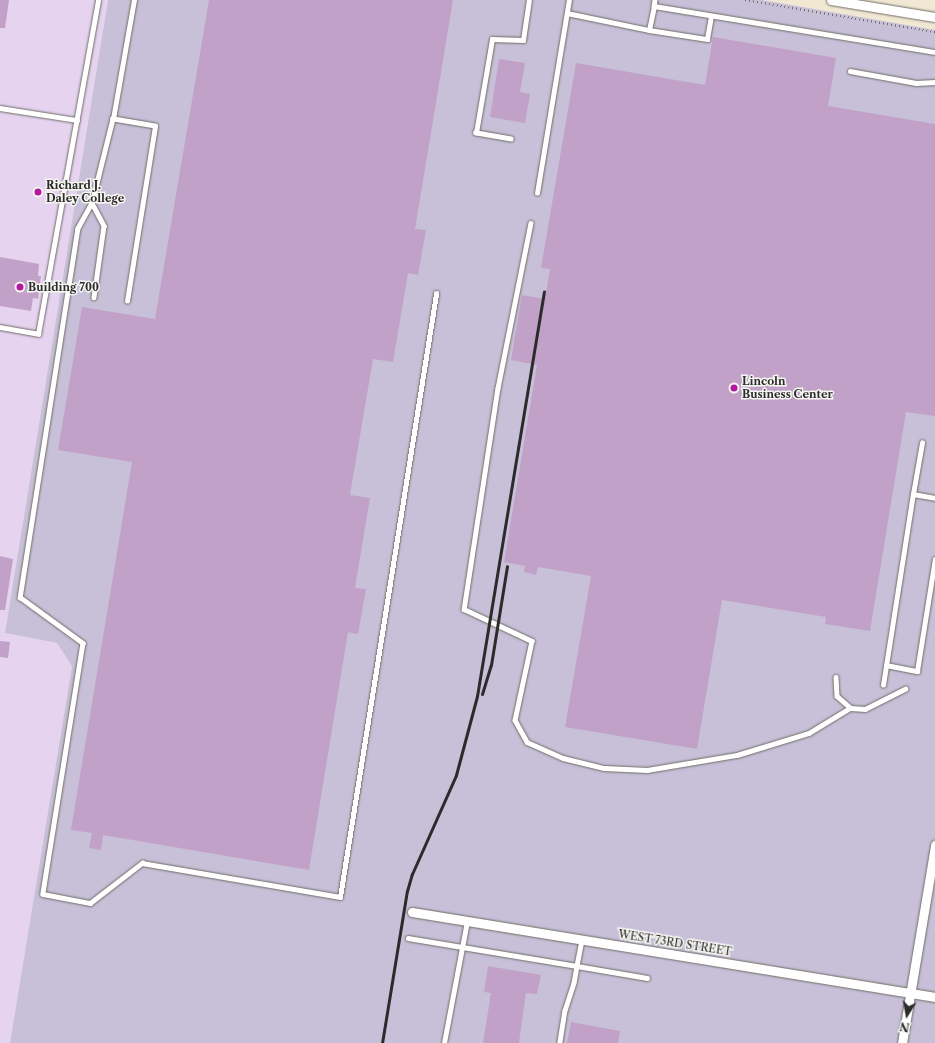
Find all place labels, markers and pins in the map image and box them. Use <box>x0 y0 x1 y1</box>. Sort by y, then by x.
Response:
place label: Richard J. Daley College <box>46 179 125 205</box>
marker: Richard J. Daley College <box>33 187 43 197</box>
place label: Building 700 <box>28 280 99 294</box>
marker: Building 700 <box>15 282 25 292</box>
place label: Lincoln Business Center <box>742 375 833 401</box>
marker: Lincoln Business Center <box>729 383 739 393</box>

